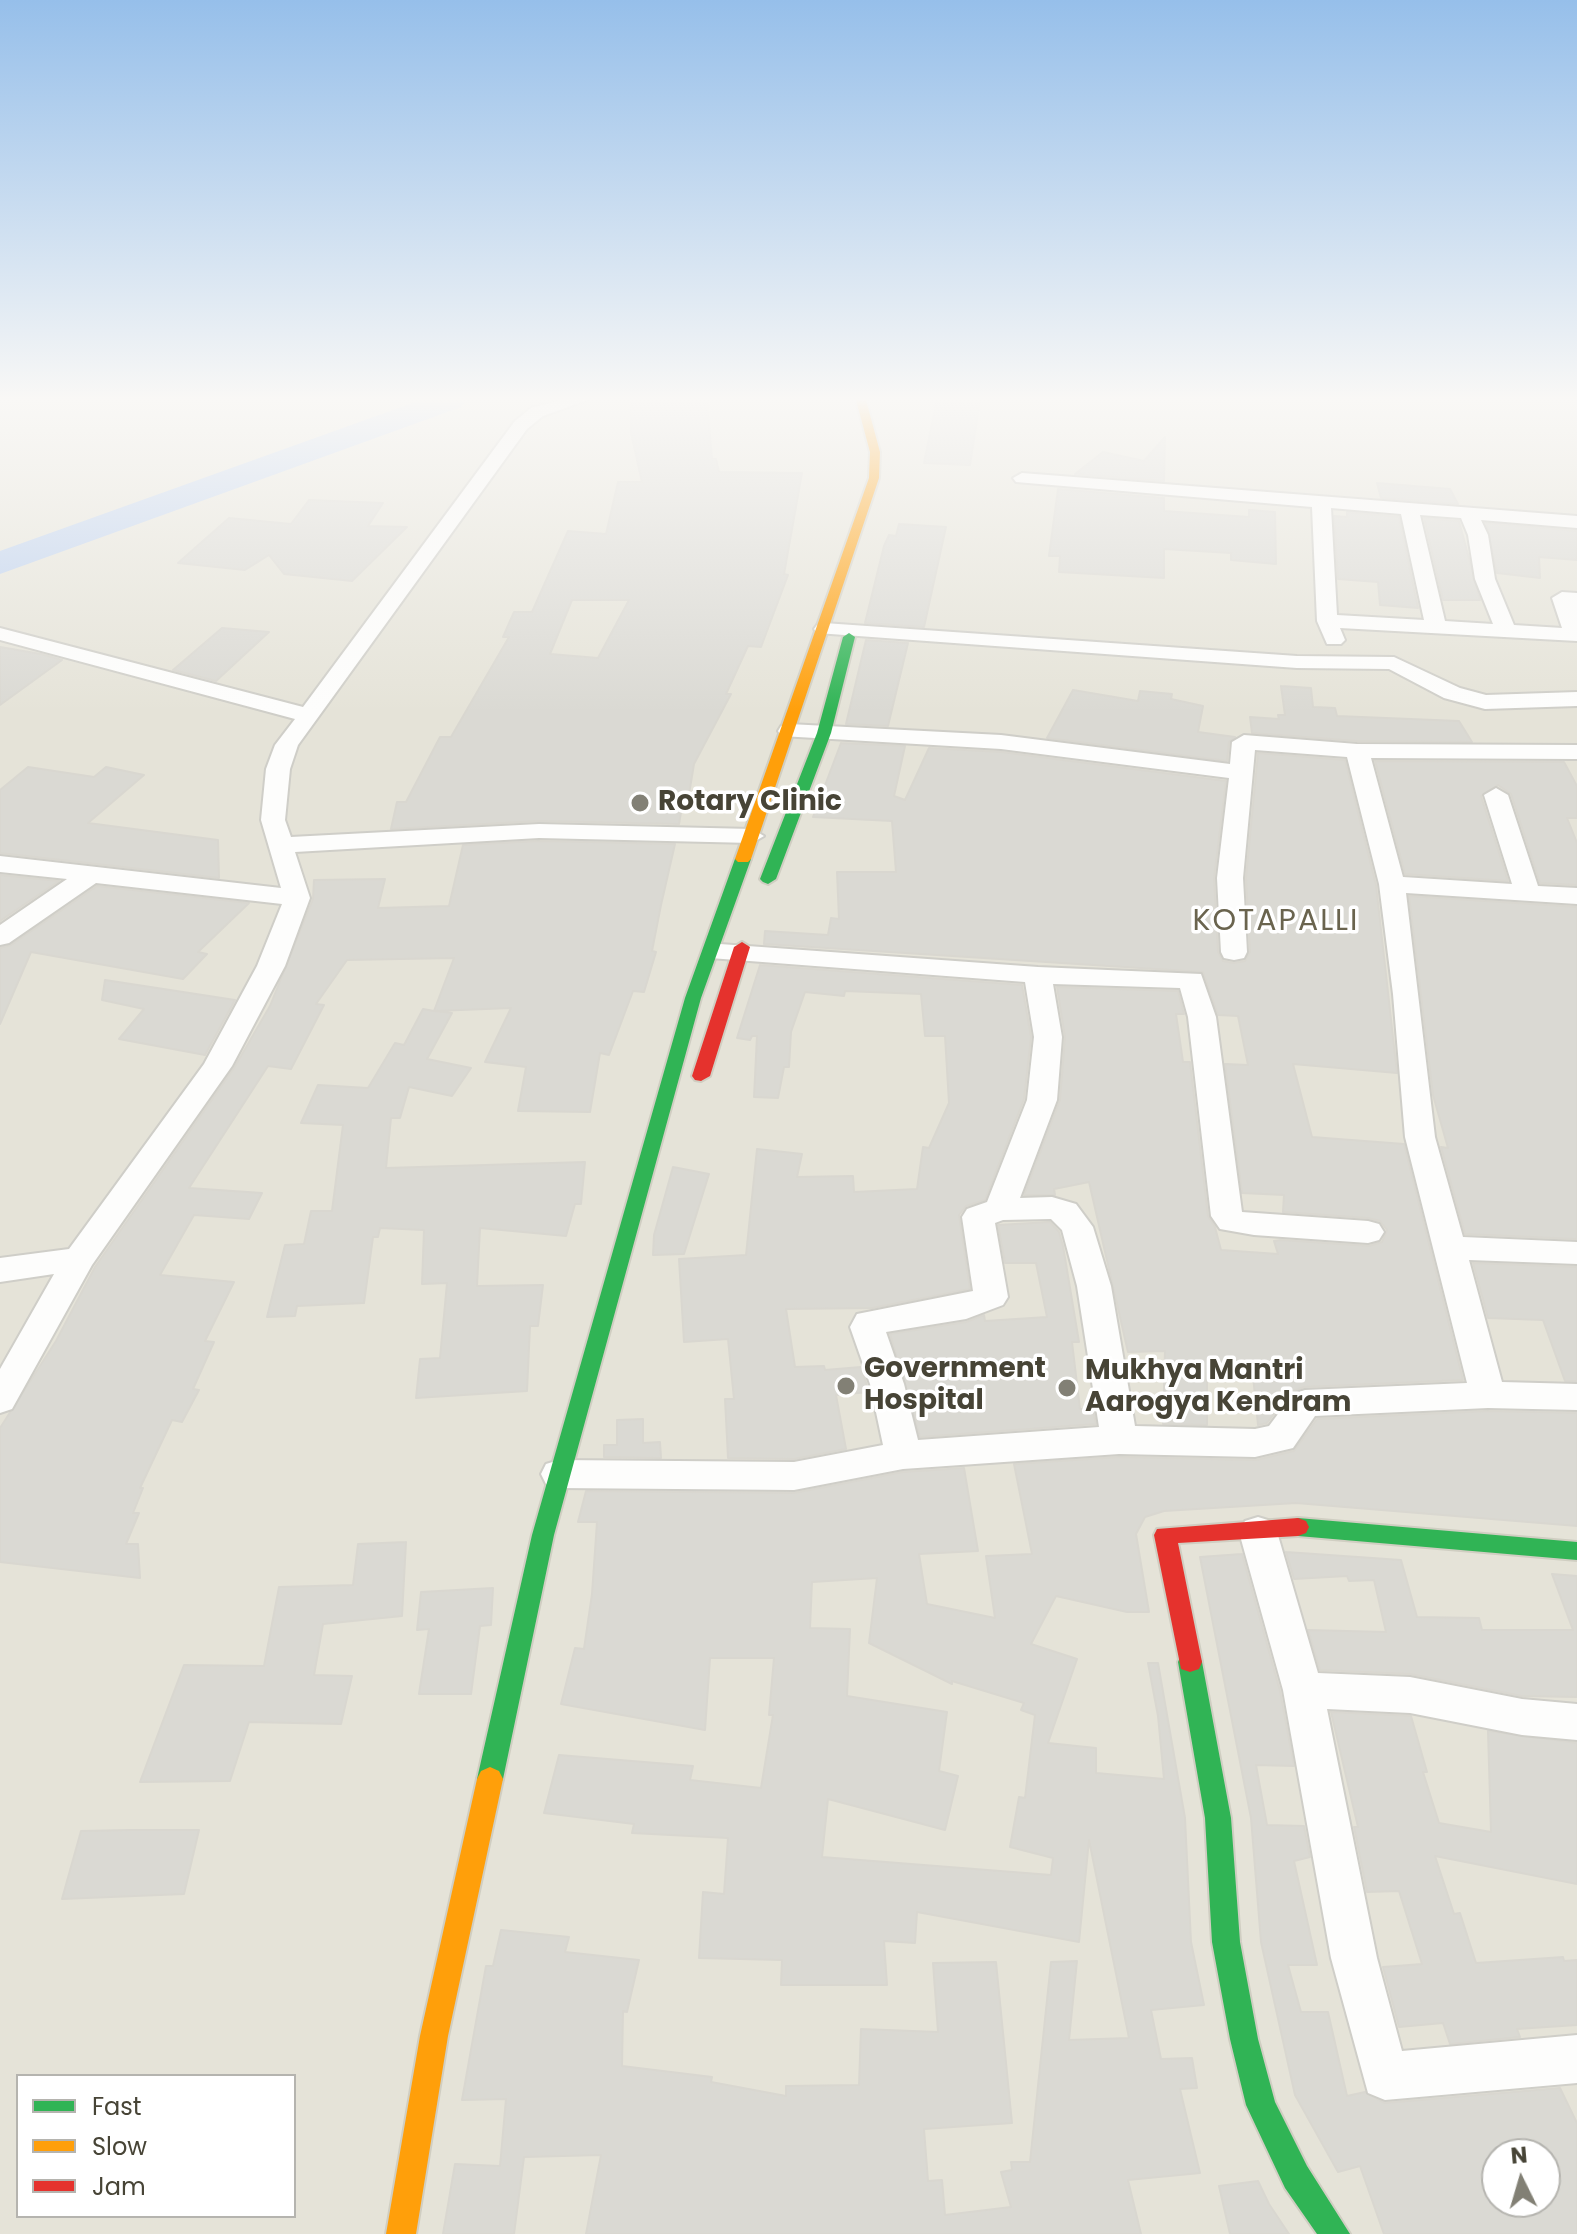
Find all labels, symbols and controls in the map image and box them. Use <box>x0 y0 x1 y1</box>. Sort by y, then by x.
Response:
place label: Rotary Clinic <box>658 786 842 820</box>
marker: Rotary Clinic <box>629 792 651 814</box>
district label: KOTAPALLI <box>1193 904 1359 940</box>
place label: Government Hospital <box>864 1353 1046 1419</box>
place label: Mukhya Mantri Aarogya Kendram <box>1085 1355 1351 1421</box>
marker: Government Hospital <box>835 1375 857 1397</box>
marker: Mukhya Mantri Aarogya Kendram <box>1056 1377 1078 1399</box>
legend <box>16 2074 296 2218</box>
text: Fast <box>92 2090 142 2123</box>
text: Slow <box>92 2130 147 2163</box>
north arrow <box>1481 2138 1561 2218</box>
text: N <box>1509 2139 1529 2172</box>
text: Jam <box>92 2170 146 2203</box>

